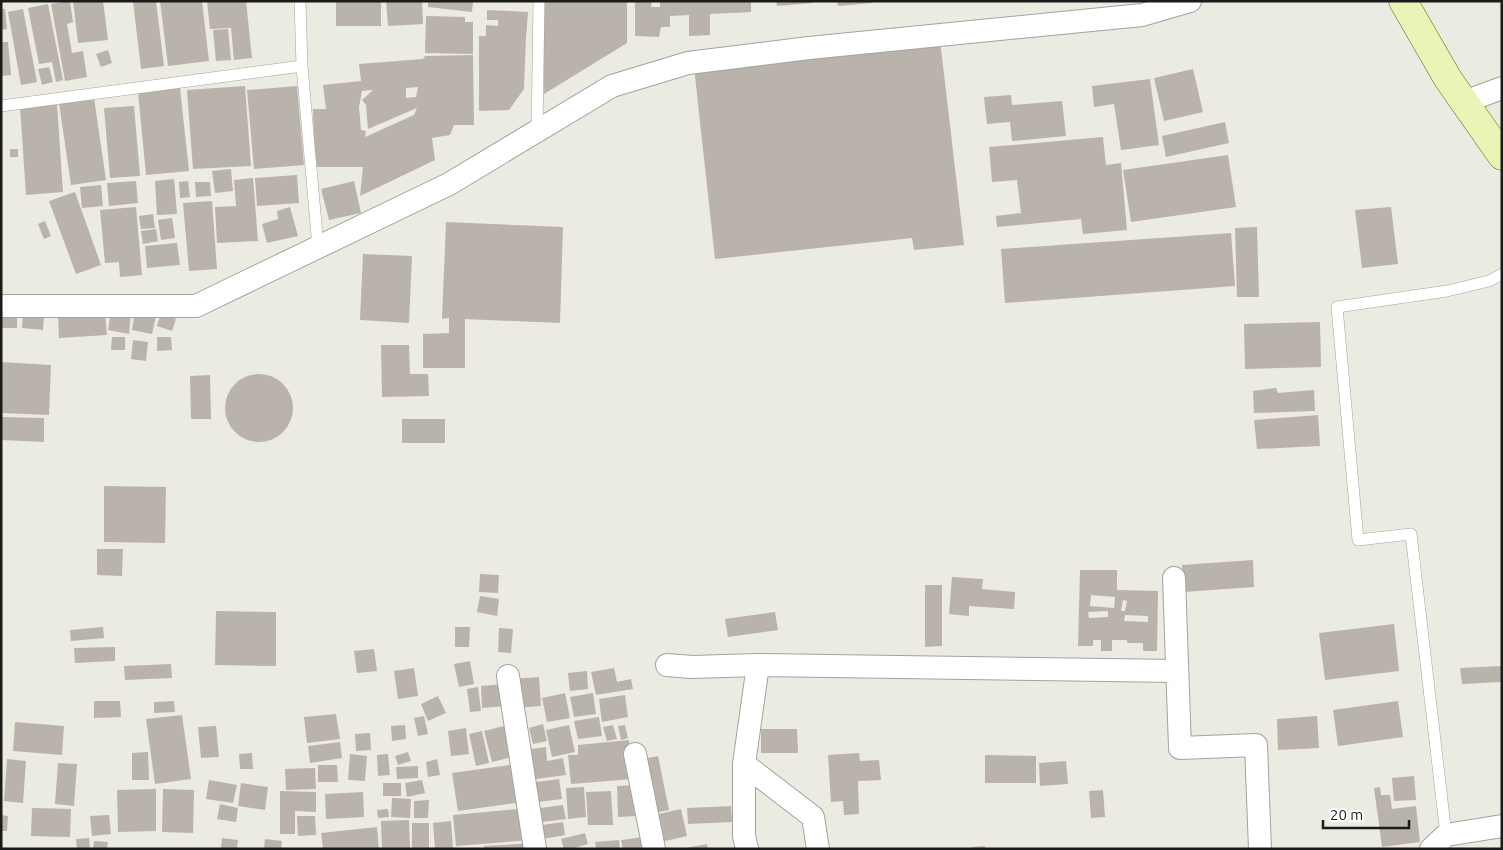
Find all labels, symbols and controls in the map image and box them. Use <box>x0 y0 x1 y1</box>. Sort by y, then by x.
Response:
scale bar <box>1323 798 1409 830</box>
text: 20 m <box>1330 806 1363 823</box>

